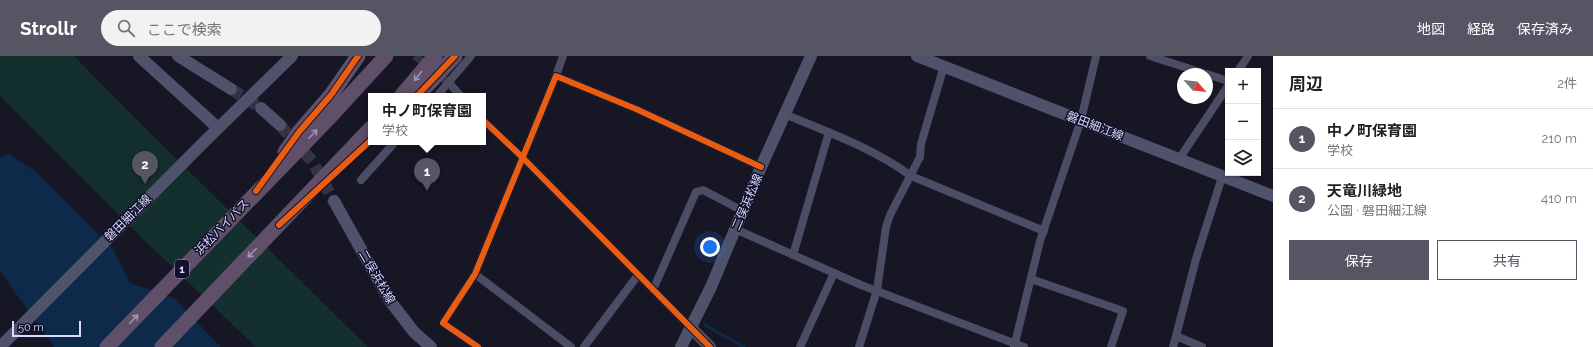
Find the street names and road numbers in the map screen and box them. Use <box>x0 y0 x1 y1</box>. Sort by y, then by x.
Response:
street label: 磐田細江線 <box>1064 109 1126 143</box>
street label: 二俣浜松線 <box>729 172 765 232</box>
street label: 磐田細江線 <box>102 192 154 244</box>
street label: 浜松バイパス <box>192 196 252 258</box>
street label: 二俣浜松線 <box>356 248 398 306</box>
road number: 1 <box>175 260 189 278</box>

